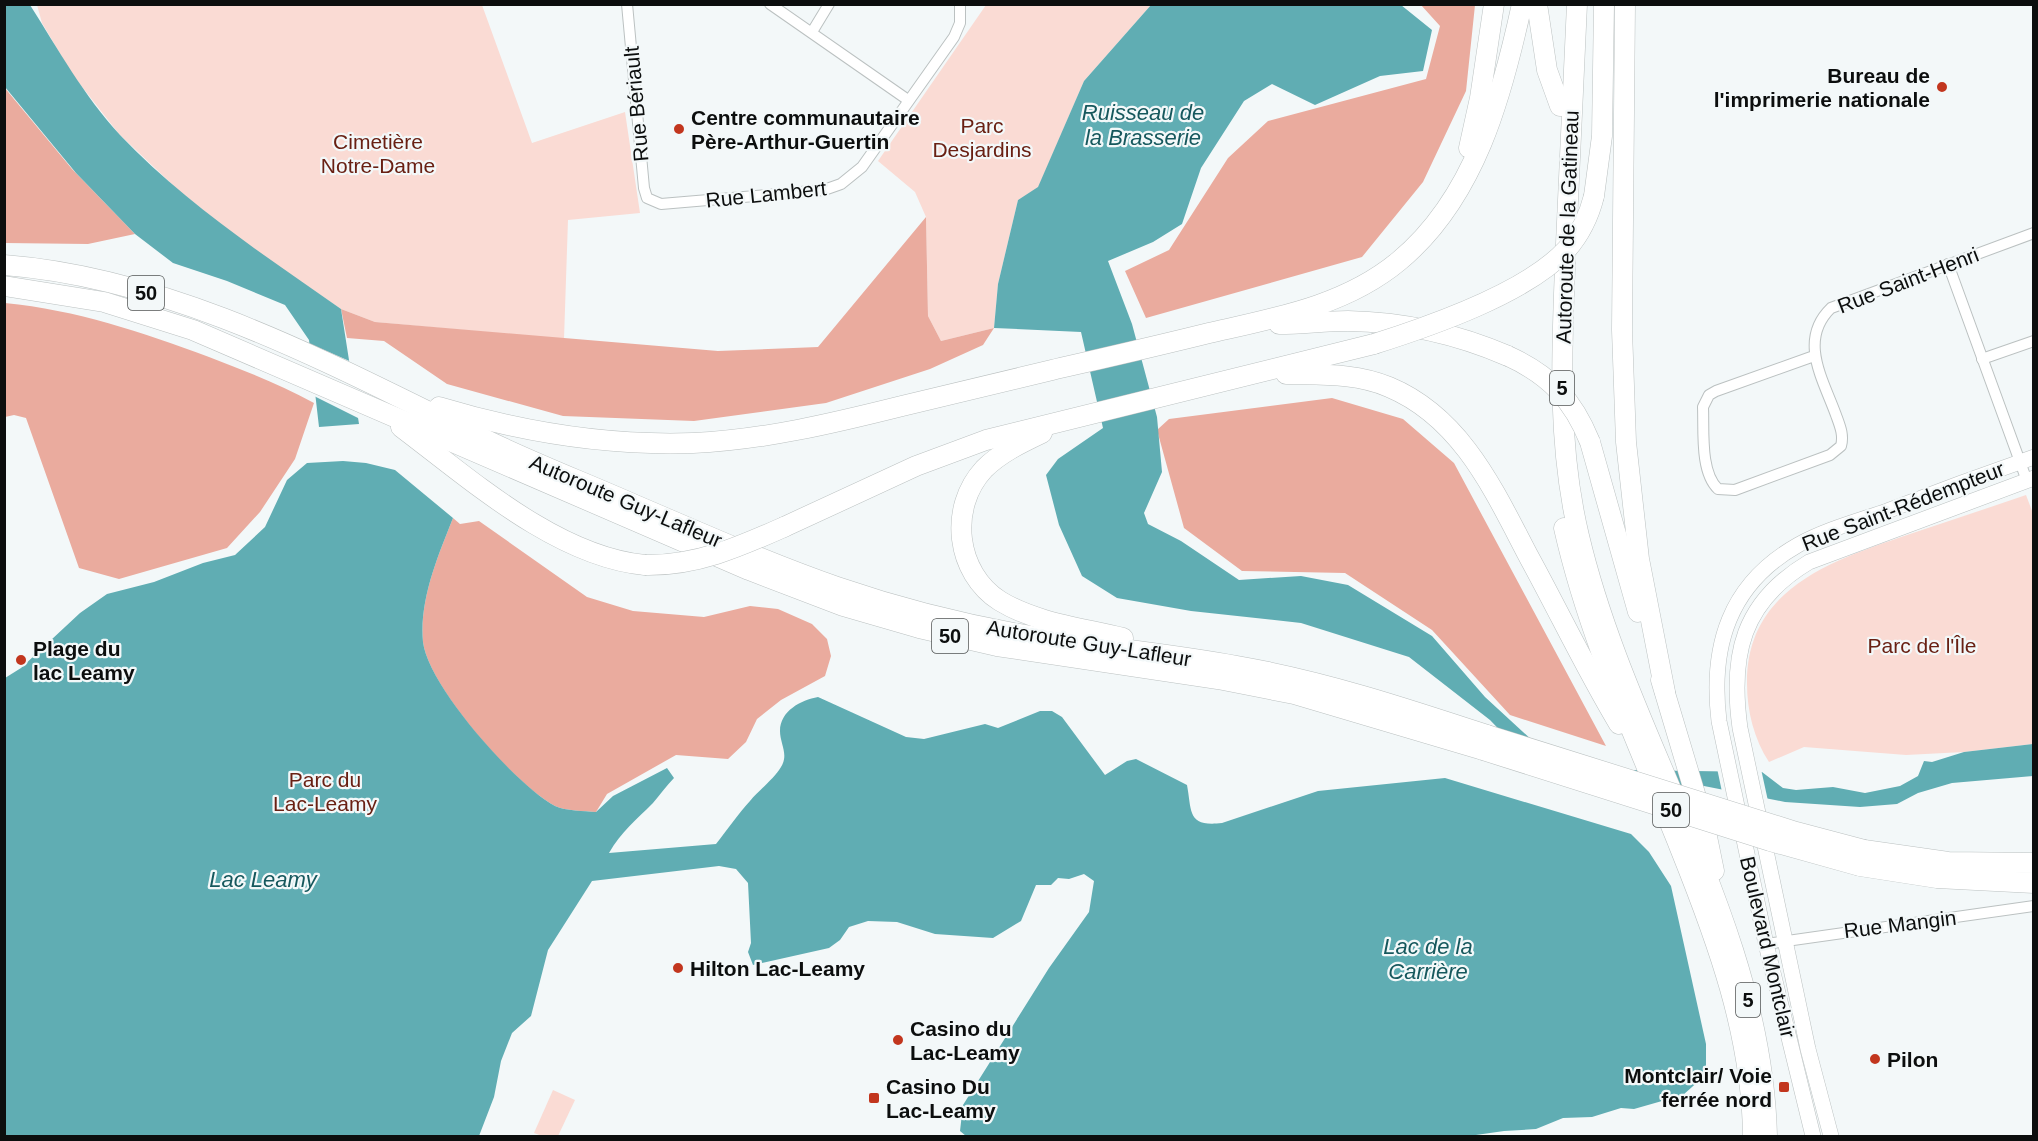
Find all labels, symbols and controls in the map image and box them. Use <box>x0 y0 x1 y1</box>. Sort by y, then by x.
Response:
street label: Rue Bériault <box>619 45 652 163</box>
place label: Bureau de l'imprimerie nationale <box>1714 64 1930 111</box>
marker: Bureau de l'imprimerie nationale <box>1935 80 1949 94</box>
water label: Ruisseau de la Brasserie <box>1082 100 1204 150</box>
place label: Centre communautaire Père-Arthur-Guertin <box>691 106 920 153</box>
street label: Autoroute de la Gatineau <box>1551 110 1583 344</box>
park label: Parc Desjardins <box>932 114 1032 161</box>
marker: Centre communautaire Père-Arthur-Guertin <box>672 122 686 136</box>
park label: Cimetière Notre-Dame <box>321 130 435 177</box>
street label: Rue Lambert <box>704 176 828 212</box>
street label: Rue Saint-Henri <box>1834 242 1982 318</box>
road number: 50 <box>128 276 164 310</box>
road number: 5 <box>1550 371 1574 405</box>
street label: Autoroute Guy-Lafleur <box>526 450 726 552</box>
street label: Rue Saint-Rédempteur <box>1799 457 2007 555</box>
street label: Autoroute Guy-Lafleur <box>985 615 1193 671</box>
road number: 50 <box>932 619 968 653</box>
park label: Parc de l'Île <box>1867 634 1977 657</box>
place label: Plage du lac Leamy <box>33 637 135 684</box>
marker: Plage du lac Leamy <box>14 653 28 667</box>
park label: Parc du Lac-Leamy <box>273 768 377 815</box>
road number: 50 <box>1653 793 1689 827</box>
street label: Boulevard Montclair <box>1736 854 1800 1040</box>
water label: Lac Leamy <box>209 867 319 892</box>
street label: Rue Mangin <box>1842 906 1958 942</box>
water label: Lac de la Carrière <box>1383 934 1473 984</box>
place label: Hilton Lac-Leamy <box>690 957 865 980</box>
marker: Hilton Lac-Leamy <box>671 961 685 975</box>
road number: 5 <box>1736 983 1760 1017</box>
place label: Casino du Lac-Leamy <box>910 1017 1020 1064</box>
marker: Casino du Lac-Leamy <box>891 1033 905 1047</box>
place label: Pilon <box>1887 1048 1938 1071</box>
marker: Pilon <box>1868 1052 1882 1066</box>
place label: Montclair/ Voie ferrée nord <box>1624 1064 1772 1111</box>
place label: Casino Du Lac-Leamy <box>886 1075 996 1122</box>
marker: Montclair/ Voie ferrée nord <box>1777 1080 1791 1094</box>
marker: Casino Du Lac-Leamy <box>867 1091 881 1105</box>

